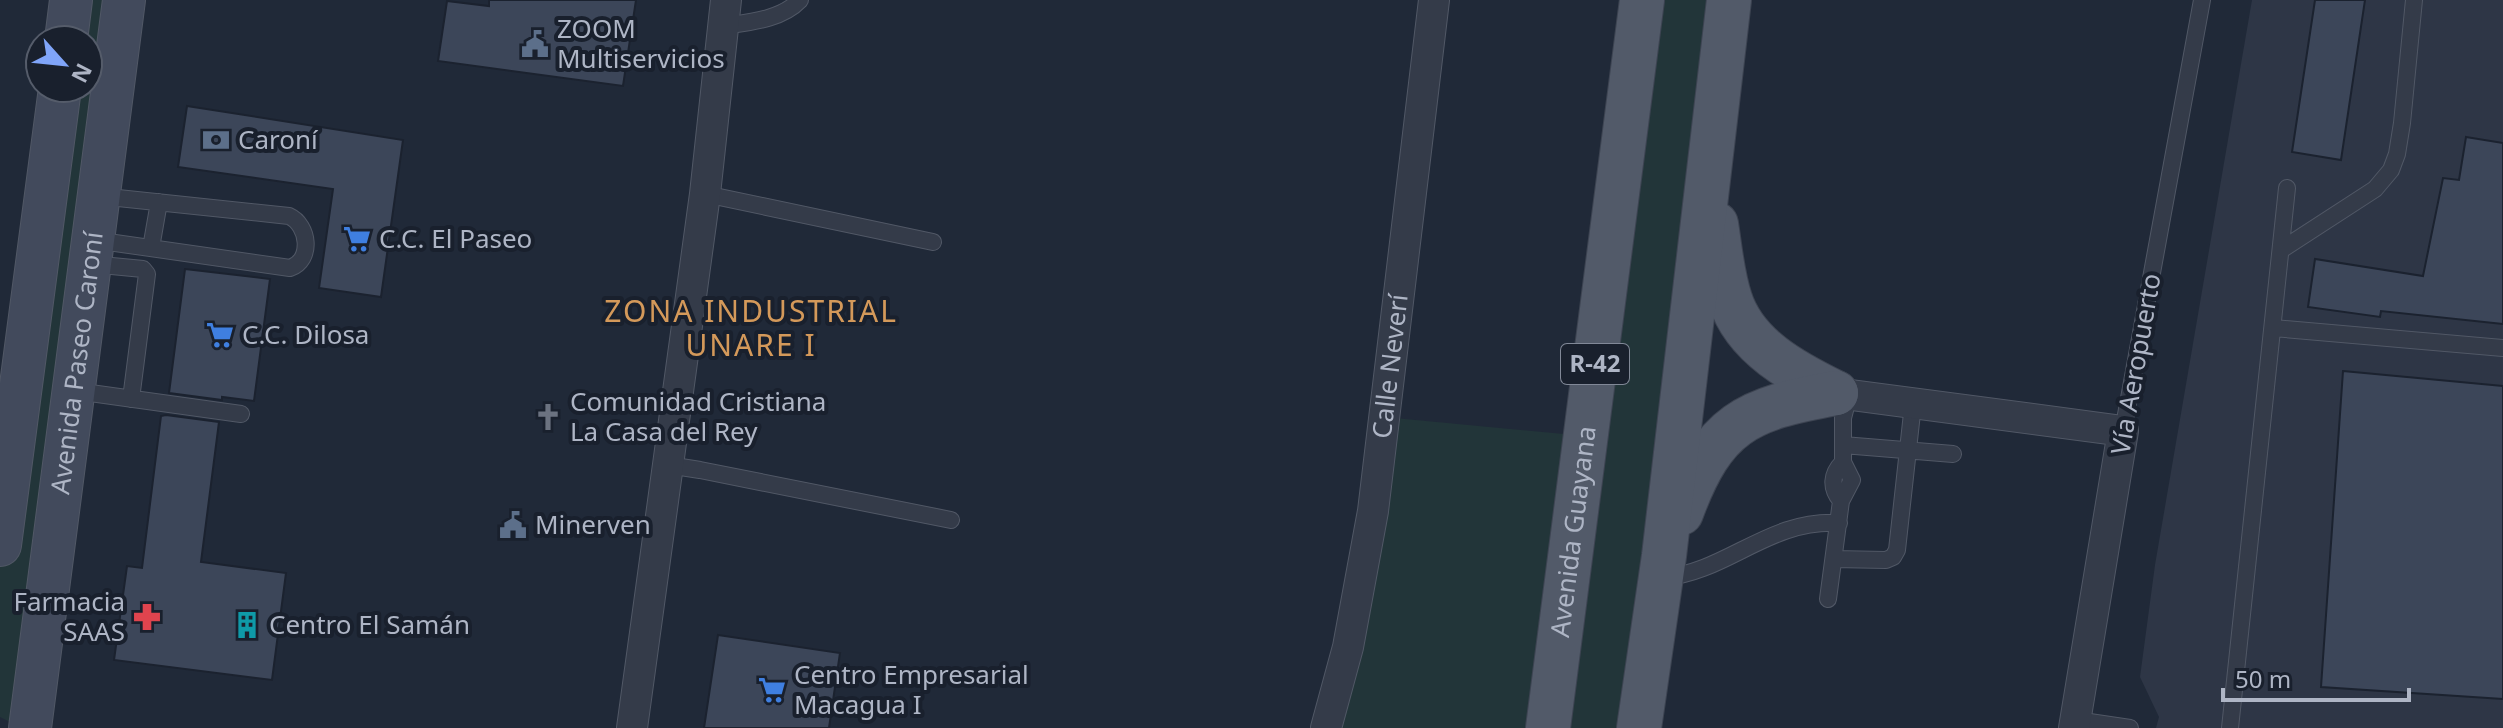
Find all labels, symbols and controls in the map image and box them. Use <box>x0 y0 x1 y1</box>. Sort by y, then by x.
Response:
place label: ZOOM Multiservicios <box>557 10 725 76</box>
north arrow <box>24 24 104 104</box>
public building icon: ZOOM Multiservicios <box>520 29 550 59</box>
text: N <box>65 59 100 88</box>
place label: Caroní <box>238 121 319 157</box>
bank icon: Caroní <box>201 125 231 155</box>
place label: C.C. El Paseo <box>379 220 532 256</box>
supermarket icon: C.C. El Paseo <box>342 224 372 254</box>
street label: Avenida Paseo Caroní <box>41 228 111 496</box>
street label: Vía Aeropuerto <box>2101 270 2169 457</box>
district label: ZONA INDUSTRIAL UNARE I <box>604 290 898 365</box>
street label: Calle Neverí <box>1363 291 1416 440</box>
place label: C.C. Dilosa <box>242 316 369 352</box>
supermarket icon: C.C. Dilosa <box>205 320 235 350</box>
road number: R-42 <box>1561 344 1629 384</box>
place label: Comunidad Cristiana La Casa del Rey <box>570 383 826 449</box>
church icon: Comunidad Cristiana La Casa del Rey <box>533 402 563 432</box>
street label: Avenida Guayana <box>1541 424 1604 639</box>
place label: Minerven <box>535 506 651 542</box>
public building icon: Minerven <box>498 510 528 540</box>
place label: Farmacia SAAS <box>14 583 125 649</box>
pharmacy icon: Farmacia SAAS <box>132 602 162 632</box>
place label: Centro El Samán <box>269 606 470 642</box>
building icon: Centro El Samán <box>232 610 262 640</box>
scale bar <box>2223 652 2409 702</box>
place label: Centro Empresarial Macagua I <box>794 656 1029 722</box>
text: 50 m <box>2235 662 2291 695</box>
supermarket icon: Centro Empresarial Macagua I <box>757 675 787 705</box>

